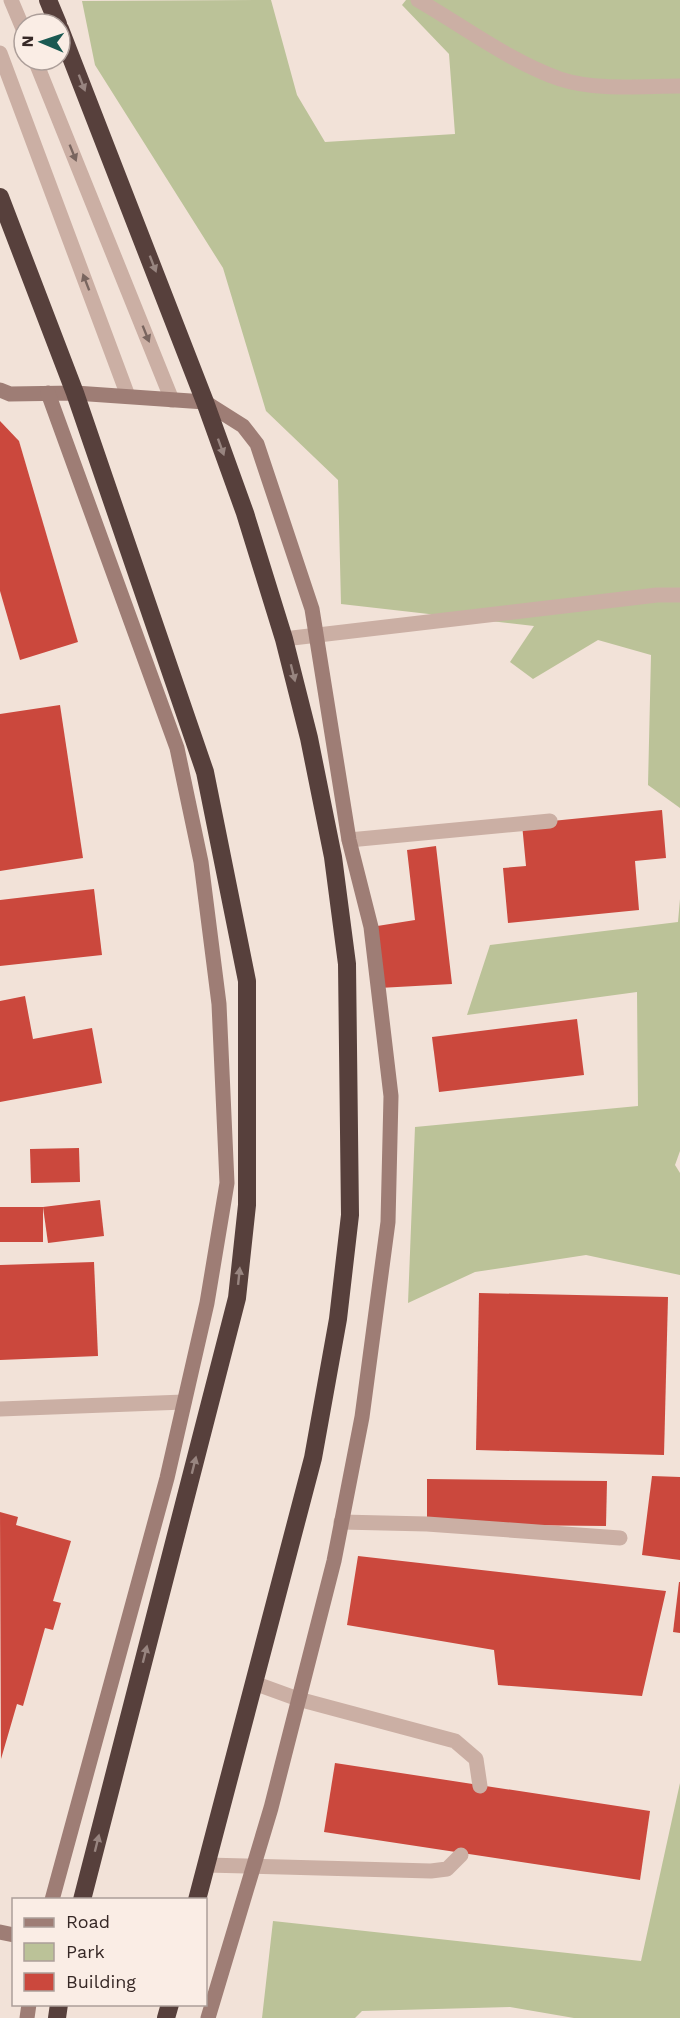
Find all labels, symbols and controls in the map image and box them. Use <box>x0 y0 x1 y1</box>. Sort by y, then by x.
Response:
north arrow <box>12 12 72 72</box>
text: N <box>18 35 37 48</box>
one-way arrow <box>78 74 87 92</box>
one-way arrow <box>68 145 78 163</box>
one-way arrow <box>148 256 158 274</box>
one-way arrow <box>80 273 90 291</box>
one-way arrow <box>142 325 151 343</box>
one-way arrow <box>217 438 227 456</box>
one-way arrow <box>288 664 298 682</box>
one-way arrow <box>234 1266 244 1285</box>
one-way arrow <box>190 1456 199 1474</box>
one-way arrow <box>141 1645 151 1663</box>
one-way arrow <box>92 1834 102 1852</box>
legend <box>12 1898 207 2006</box>
text: Road <box>66 1911 110 1932</box>
text: Park <box>66 1941 105 1962</box>
text: Building <box>66 1971 136 1992</box>

